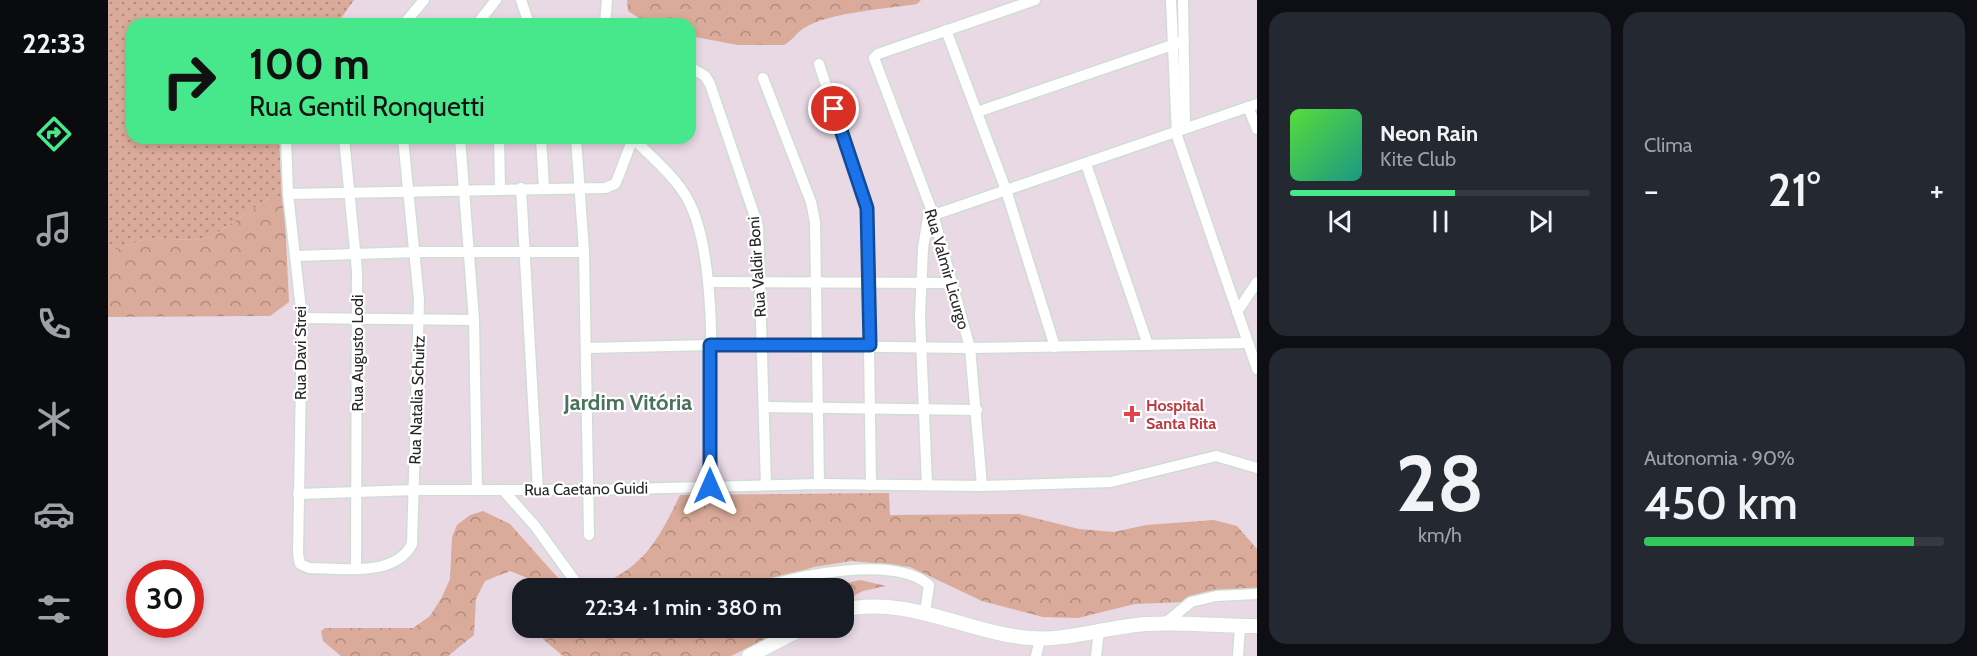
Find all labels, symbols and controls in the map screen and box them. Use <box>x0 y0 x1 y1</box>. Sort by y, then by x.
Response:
text: 22:33 <box>22 27 86 60</box>
text: 100 m <box>249 38 370 90</box>
icon: right <box>150 42 228 120</box>
pin <box>808 83 859 134</box>
text: Rua Gentil Ronquetti <box>249 90 485 123</box>
icon: arrive <box>817 92 850 125</box>
icon: directions <box>33 113 75 155</box>
text: Neon Rain <box>1380 120 1478 147</box>
text: Clima <box>1644 133 1692 157</box>
text: Kite Club <box>1380 147 1456 171</box>
text: 21° <box>1768 163 1820 217</box>
text: − <box>1644 170 1659 210</box>
text: + <box>1929 170 1944 210</box>
icon: previous <box>1324 205 1357 238</box>
icon: pause <box>1424 205 1457 238</box>
icon: next <box>1524 205 1557 238</box>
street label: Rua Valmir Licurgo <box>921 207 973 332</box>
icon: music <box>33 208 75 250</box>
street label: Rua Valdir Boni <box>744 216 770 318</box>
street label: Rua Augusto Lodi <box>348 295 367 411</box>
icon: phone <box>33 303 75 345</box>
street label: Rua Davi Strei <box>291 306 310 400</box>
street label: Rua Natalia Schuitz <box>405 335 429 465</box>
district label: Jardim Vitória <box>563 389 692 416</box>
place label: Hospital Santa Rita <box>1146 396 1216 433</box>
icon: climate <box>33 398 75 440</box>
marker: Hospital Santa Rita <box>1123 405 1141 423</box>
text: 28 <box>1396 436 1484 531</box>
text: Autonomia · 90% <box>1644 446 1795 470</box>
position arrow <box>678 454 742 518</box>
text: 450 km <box>1644 476 1798 530</box>
street label: Rua Caetano Guidi <box>524 478 648 500</box>
icon: car <box>33 493 75 535</box>
text: km/h <box>1418 523 1462 547</box>
speed limit sign: 30 <box>126 560 204 638</box>
icon: filters <box>33 588 75 630</box>
text: 22:34 · 1 min · 380 m <box>584 594 782 621</box>

